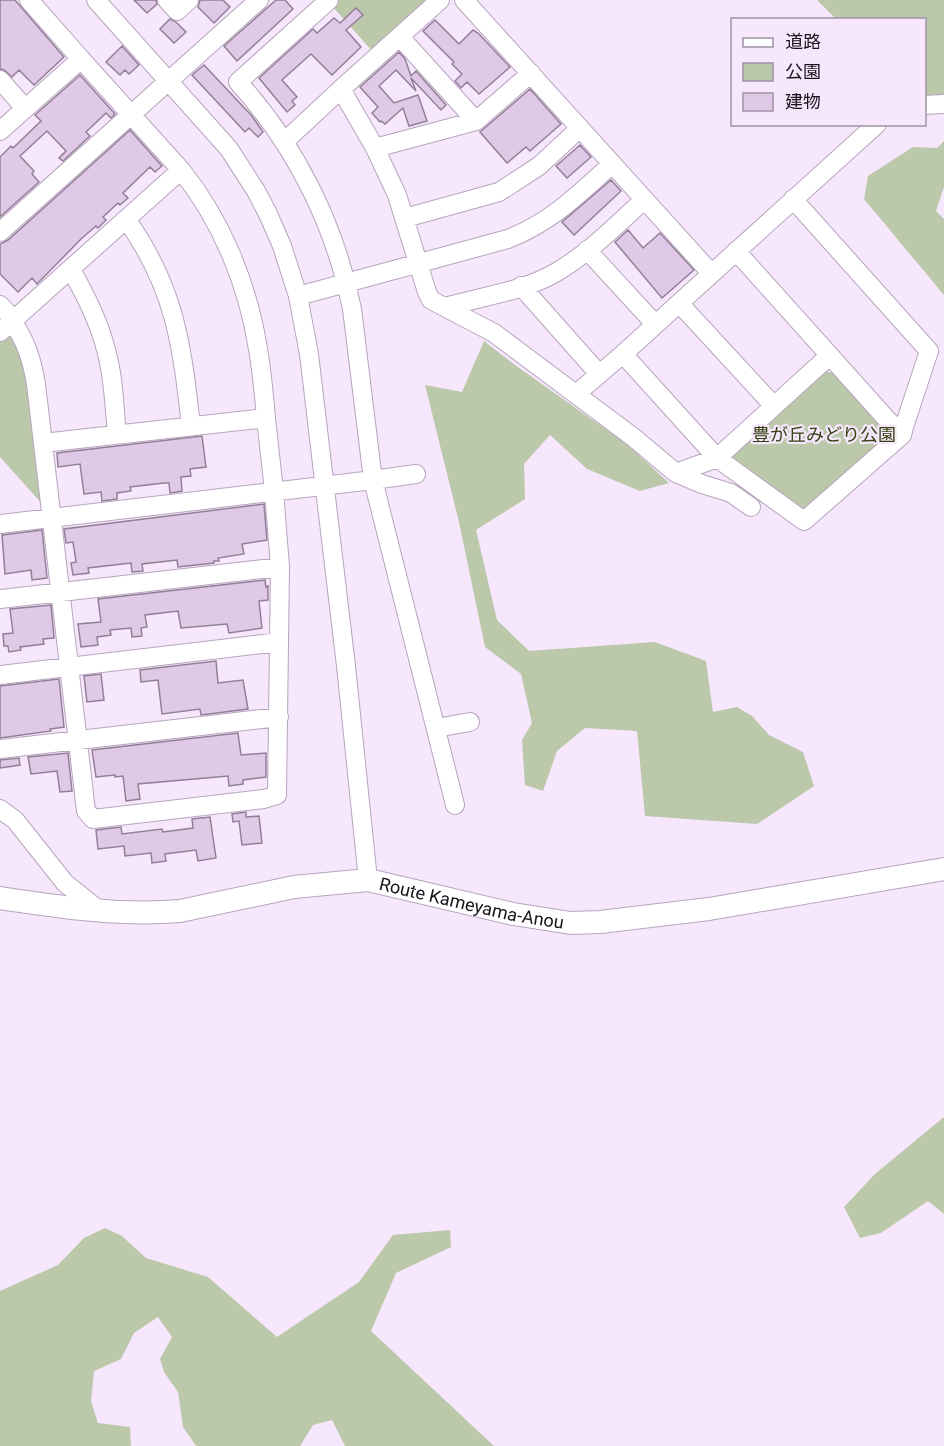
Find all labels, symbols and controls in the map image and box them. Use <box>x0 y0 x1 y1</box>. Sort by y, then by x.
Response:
legend <box>731 18 926 126</box>
text: 道路 <box>785 31 821 52</box>
text: 公園 <box>785 61 821 82</box>
text: 建物 <box>785 91 821 112</box>
park label: 豊が丘みどり公園 <box>752 424 896 445</box>
street label: Route Kameyama-Anou <box>377 873 565 932</box>

